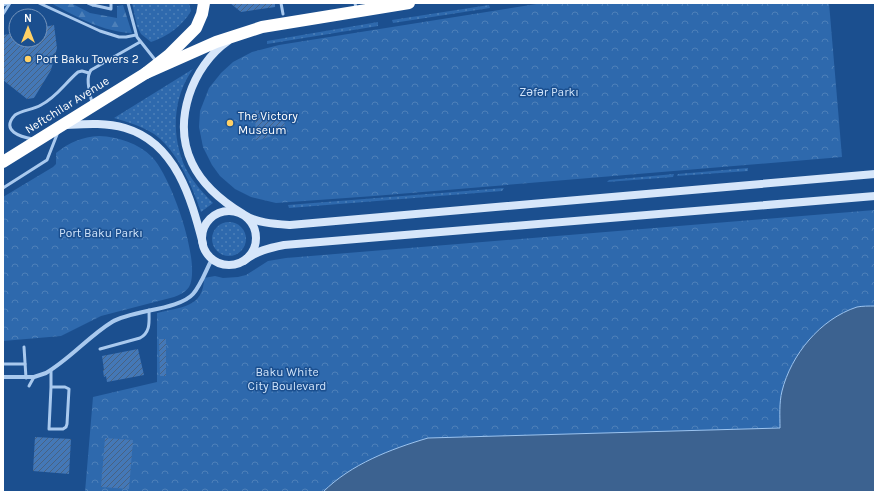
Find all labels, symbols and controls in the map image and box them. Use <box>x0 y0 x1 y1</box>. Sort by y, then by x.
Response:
north arrow <box>8 8 48 48</box>
text: N <box>24 12 32 25</box>
place label: Port Baku Towers 2 <box>36 52 139 66</box>
marker: Port Baku Towers 2 <box>23 54 33 64</box>
street label: Neftchilar Avenue <box>22 73 112 137</box>
park label: Zəfər Parkı <box>519 85 579 99</box>
place label: The Victory Museum <box>238 109 298 137</box>
marker: The Victory Museum <box>225 118 235 128</box>
park label: Port Baku Parkı <box>59 226 143 240</box>
park label: Baku White City Boulevard <box>248 365 326 393</box>

